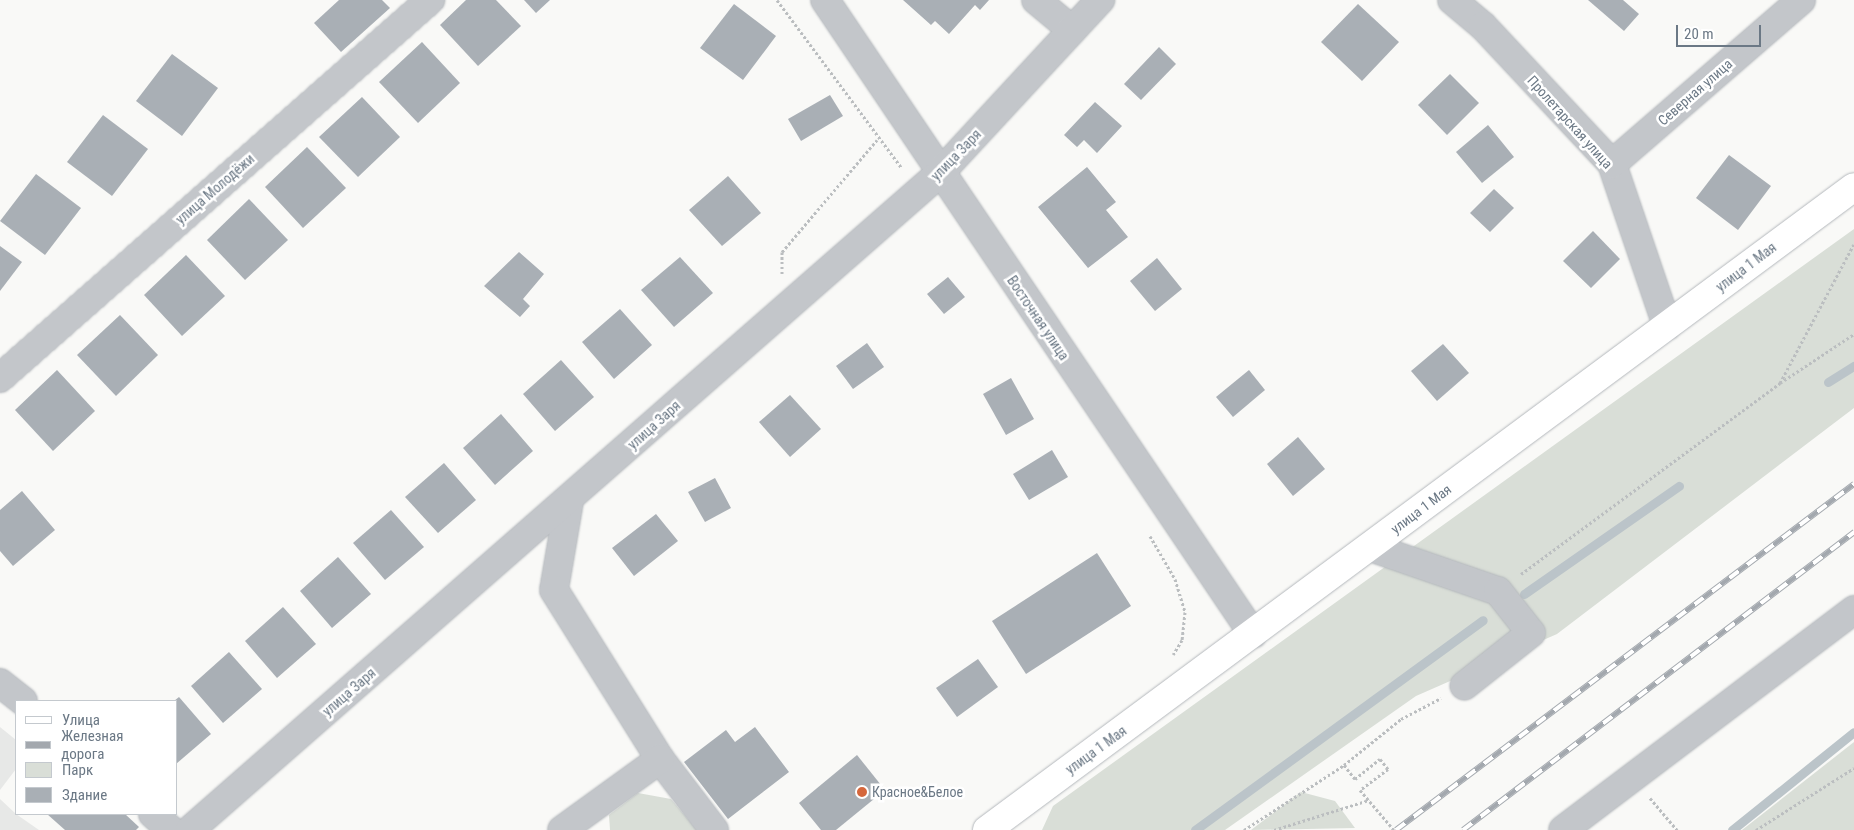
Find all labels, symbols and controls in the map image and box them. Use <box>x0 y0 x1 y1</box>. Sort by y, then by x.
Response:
scale bar <box>1679 15 1764 47</box>
text: 20 m <box>1684 25 1714 43</box>
street label: Северная улица <box>1655 55 1735 129</box>
street label: Пролетарская улица <box>1524 72 1616 172</box>
street label: улица Заря <box>927 126 985 184</box>
street label: улица Молодёжи <box>172 150 258 228</box>
street label: улица 1 Мая <box>1712 239 1780 295</box>
street label: Восточная улица <box>1004 273 1072 363</box>
street label: улица Заря <box>624 397 684 453</box>
street label: улица 1 Мая <box>1387 481 1455 537</box>
street label: улица Заря <box>319 664 379 720</box>
legend <box>15 700 178 815</box>
text: Улица <box>62 711 100 729</box>
street label: улица 1 Мая <box>1062 722 1130 778</box>
text: Железная дорога <box>61 727 123 763</box>
text: Парк <box>62 761 93 779</box>
place label: Красное&Белое <box>872 784 963 800</box>
text: Здание <box>62 786 107 804</box>
marker: Красное&Белое <box>856 786 868 798</box>

